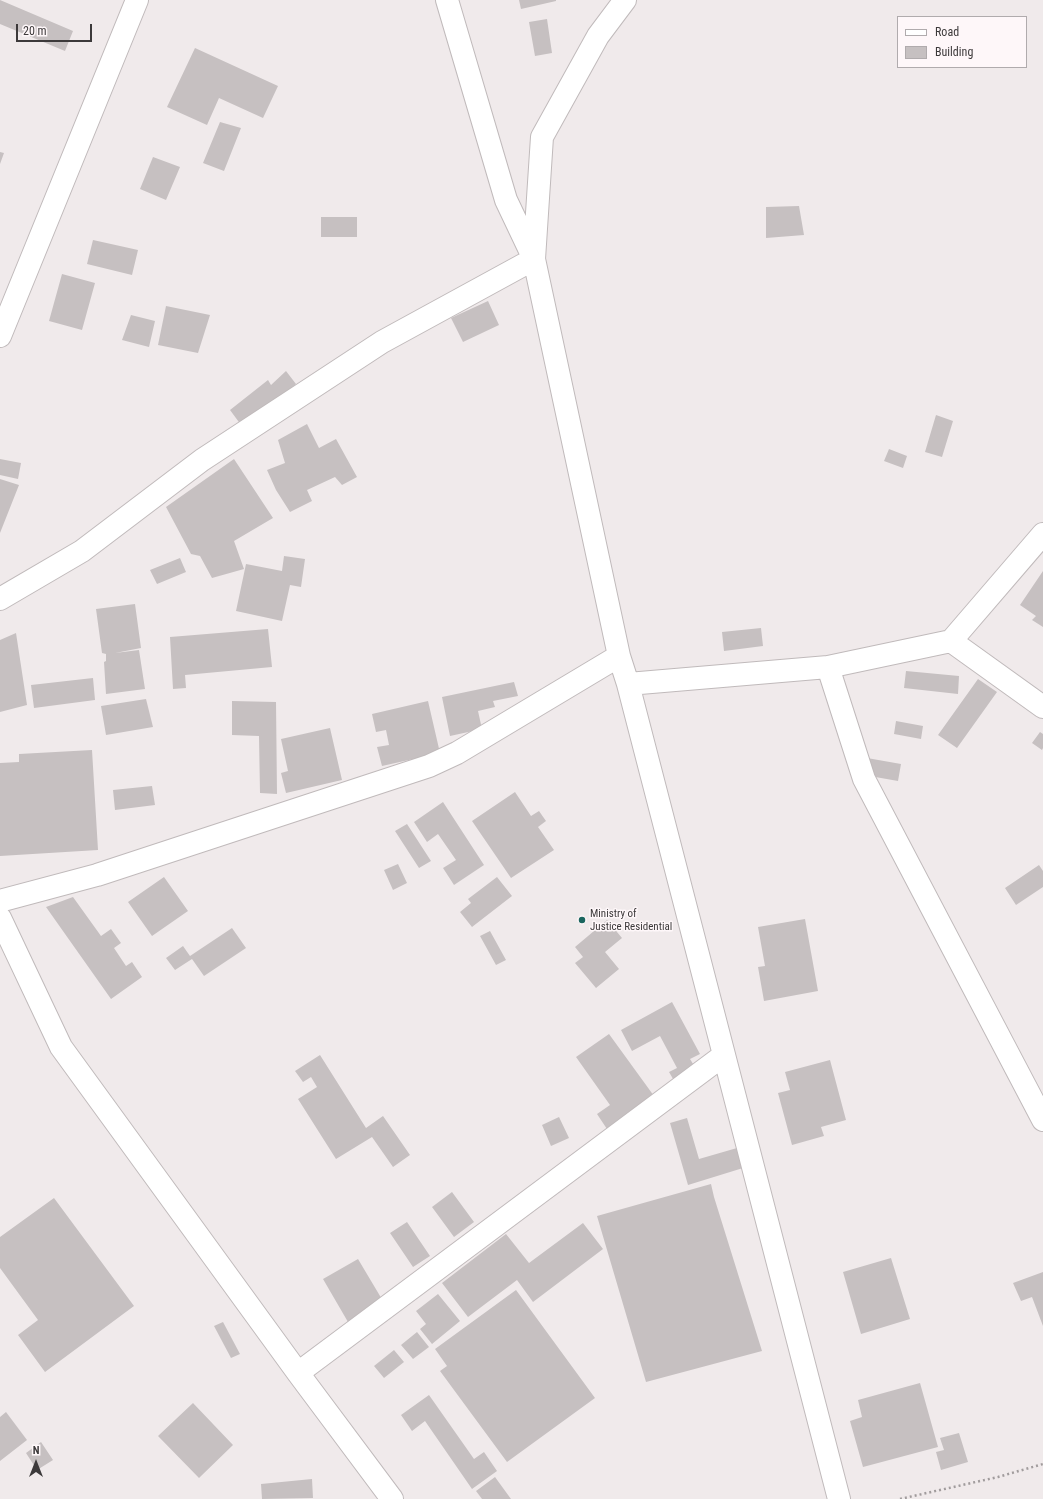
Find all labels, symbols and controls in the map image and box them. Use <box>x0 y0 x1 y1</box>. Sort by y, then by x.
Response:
scale bar <box>18 16 94 42</box>
legend <box>897 16 1027 68</box>
text: 20 m <box>23 24 47 38</box>
text: Road <box>935 25 959 39</box>
text: Building <box>935 45 973 59</box>
place label: Ministry of Justice Residential <box>590 907 672 933</box>
marker: Ministry of Justice Residential <box>577 915 587 925</box>
north arrow <box>16 1443 56 1483</box>
text: N <box>33 1444 39 1457</box>

